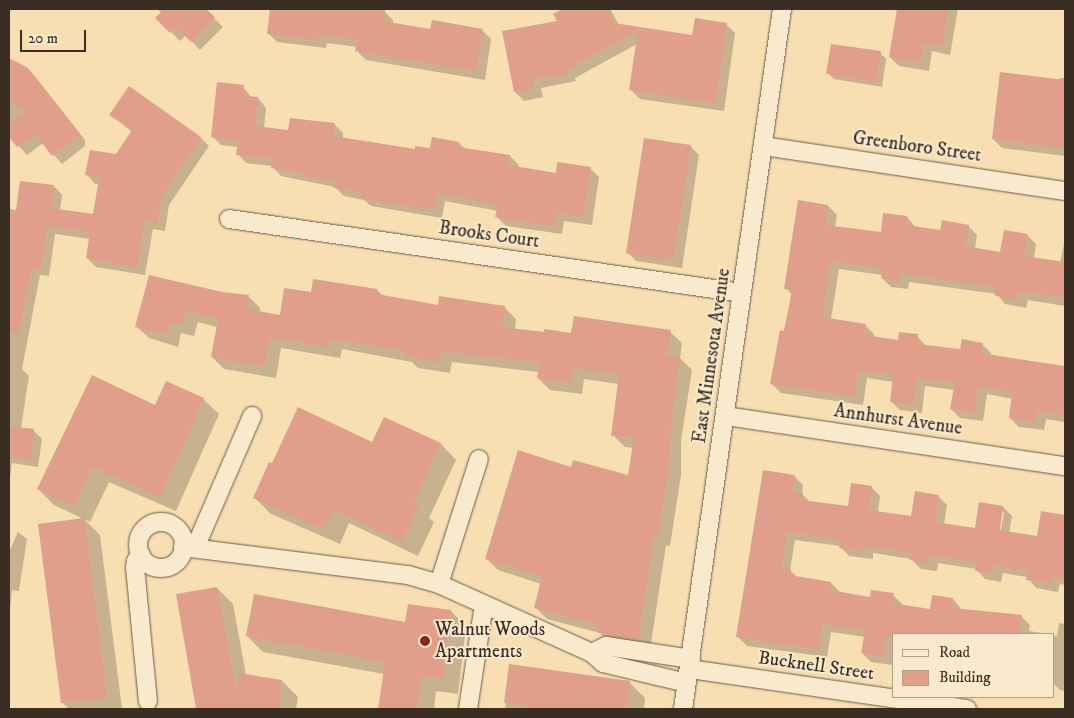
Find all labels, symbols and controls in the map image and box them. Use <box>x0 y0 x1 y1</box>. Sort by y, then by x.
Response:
scale bar <box>22 20 89 52</box>
text: 20 m <box>28 29 58 48</box>
street label: Greenboro Street <box>851 127 983 167</box>
street label: Brooks Court <box>437 217 541 253</box>
street label: East Minnesota Avenue <box>688 267 736 445</box>
street label: Annhurst Avenue <box>832 400 964 440</box>
place label: Walnut Woods Apartments <box>435 619 545 663</box>
legend <box>892 633 1054 698</box>
marker: Walnut Woods Apartments <box>419 635 431 647</box>
text: Road <box>939 643 970 662</box>
street label: Bucknell Street <box>757 647 875 685</box>
text: Building <box>939 668 991 687</box>

